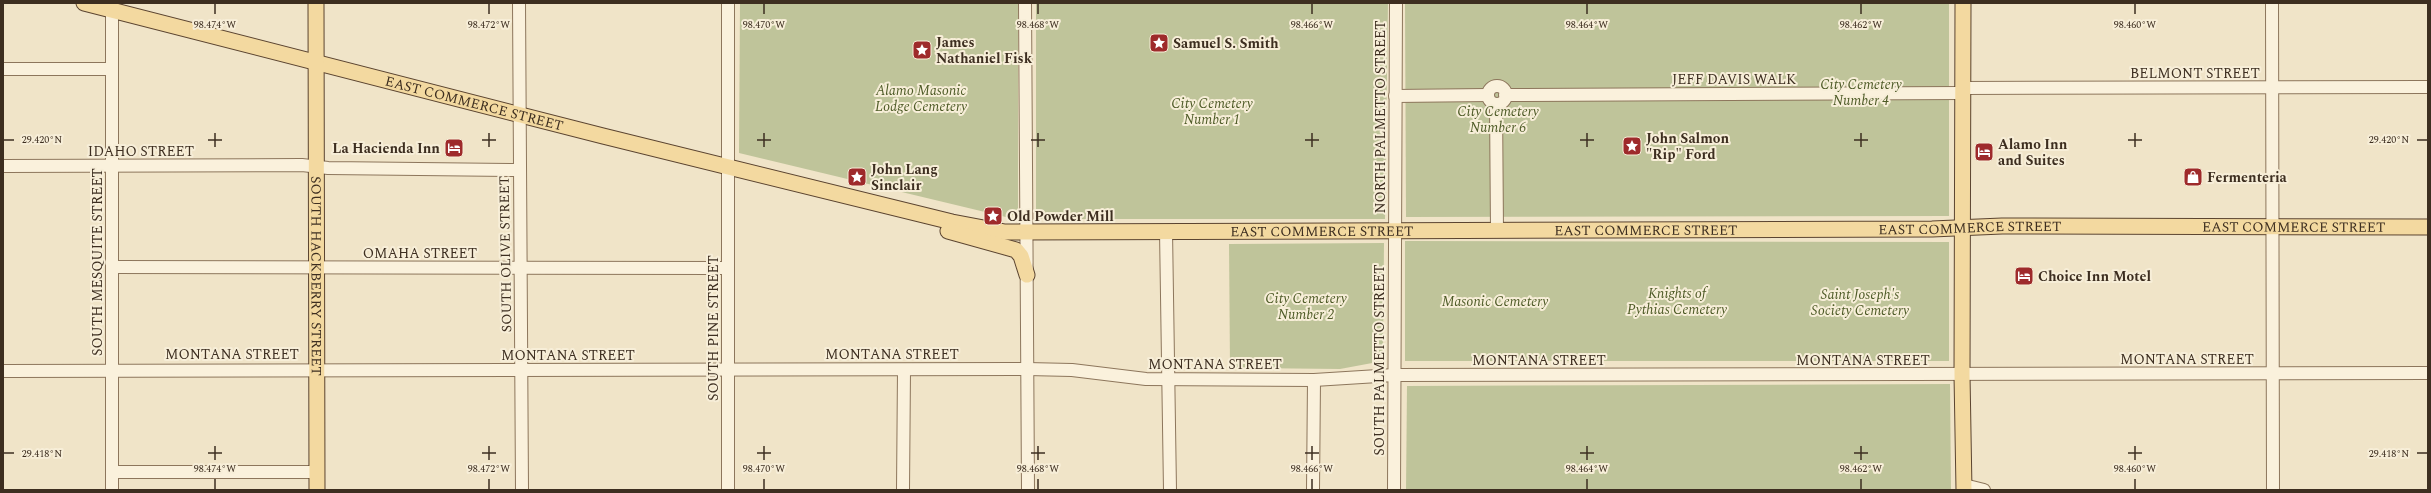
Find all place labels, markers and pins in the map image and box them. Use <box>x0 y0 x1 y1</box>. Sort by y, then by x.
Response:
place label: James Nathaniel Fisk <box>936 32 1033 69</box>
place icon: Samuel S. Smith <box>1148 32 1170 54</box>
place label: Samuel S. Smith <box>1173 33 1279 54</box>
place icon: James Nathaniel Fisk <box>911 39 933 61</box>
place label: John Salmon "Rip" Ford <box>1646 128 1729 165</box>
place label: Alamo Inn and Suites <box>1998 134 2068 171</box>
place icon: John Salmon "Rip" Ford <box>1621 135 1643 157</box>
hotel icon: La Hacienda Inn <box>443 137 465 159</box>
place label: La Hacienda Inn <box>332 138 440 159</box>
hotel icon: Alamo Inn and Suites <box>1973 141 1995 163</box>
place label: John Lang Sinclair <box>871 159 938 196</box>
place icon: John Lang Sinclair <box>846 166 868 188</box>
shop icon: Fermenteria <box>2182 166 2204 188</box>
place label: Fermenteria <box>2207 167 2288 188</box>
place icon: Old Powder Mill <box>982 205 1004 227</box>
place label: Old Powder Mill <box>1007 206 1114 227</box>
hotel icon: Choice Inn Motel <box>2013 265 2035 287</box>
place label: Choice Inn Motel <box>2038 266 2151 287</box>

